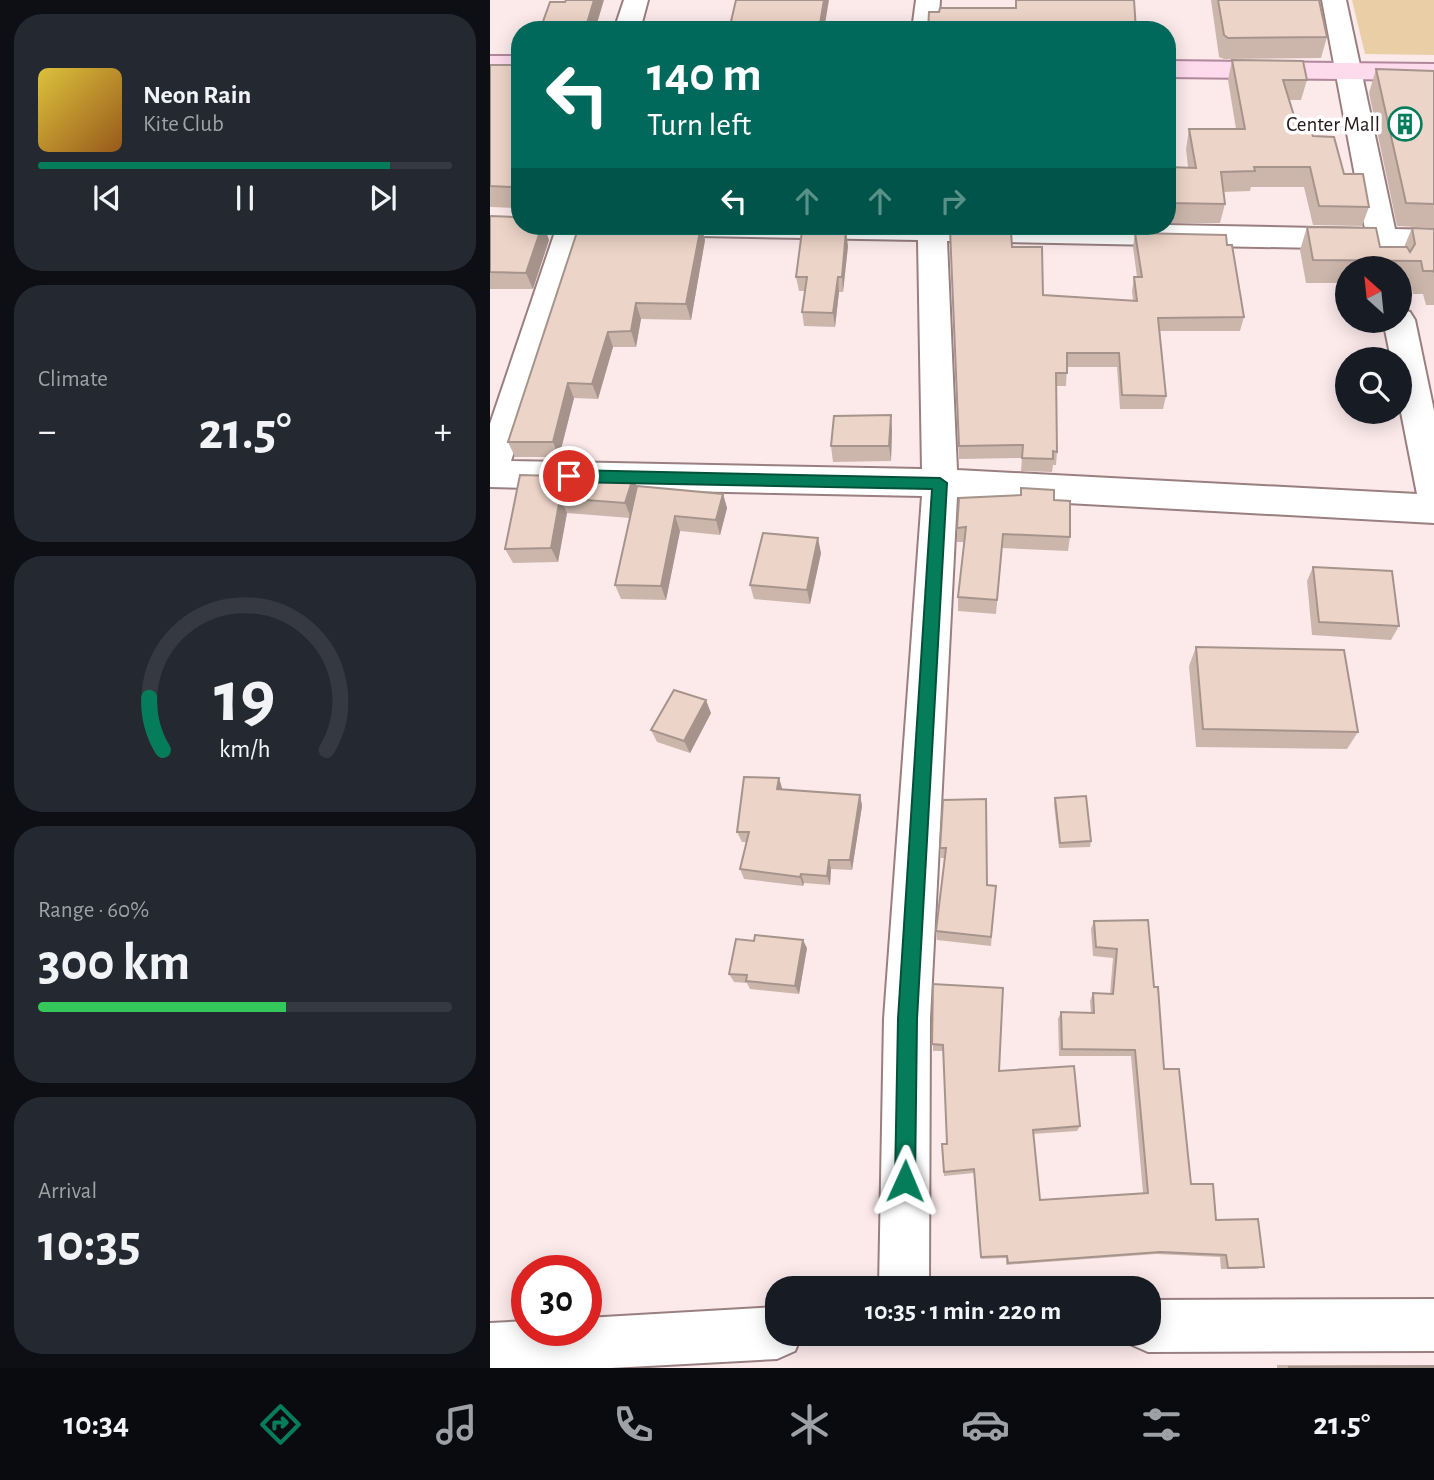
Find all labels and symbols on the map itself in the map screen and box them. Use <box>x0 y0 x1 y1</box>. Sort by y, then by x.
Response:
building icon: Center Mall <box>1386 105 1424 143</box>
place label: Center Mall <box>1286 114 1380 135</box>
north arrow <box>1335 256 1412 332</box>
pin <box>539 446 599 506</box>
position arrow <box>868 1144 942 1218</box>
speed limit sign: 30 <box>511 1255 602 1346</box>

